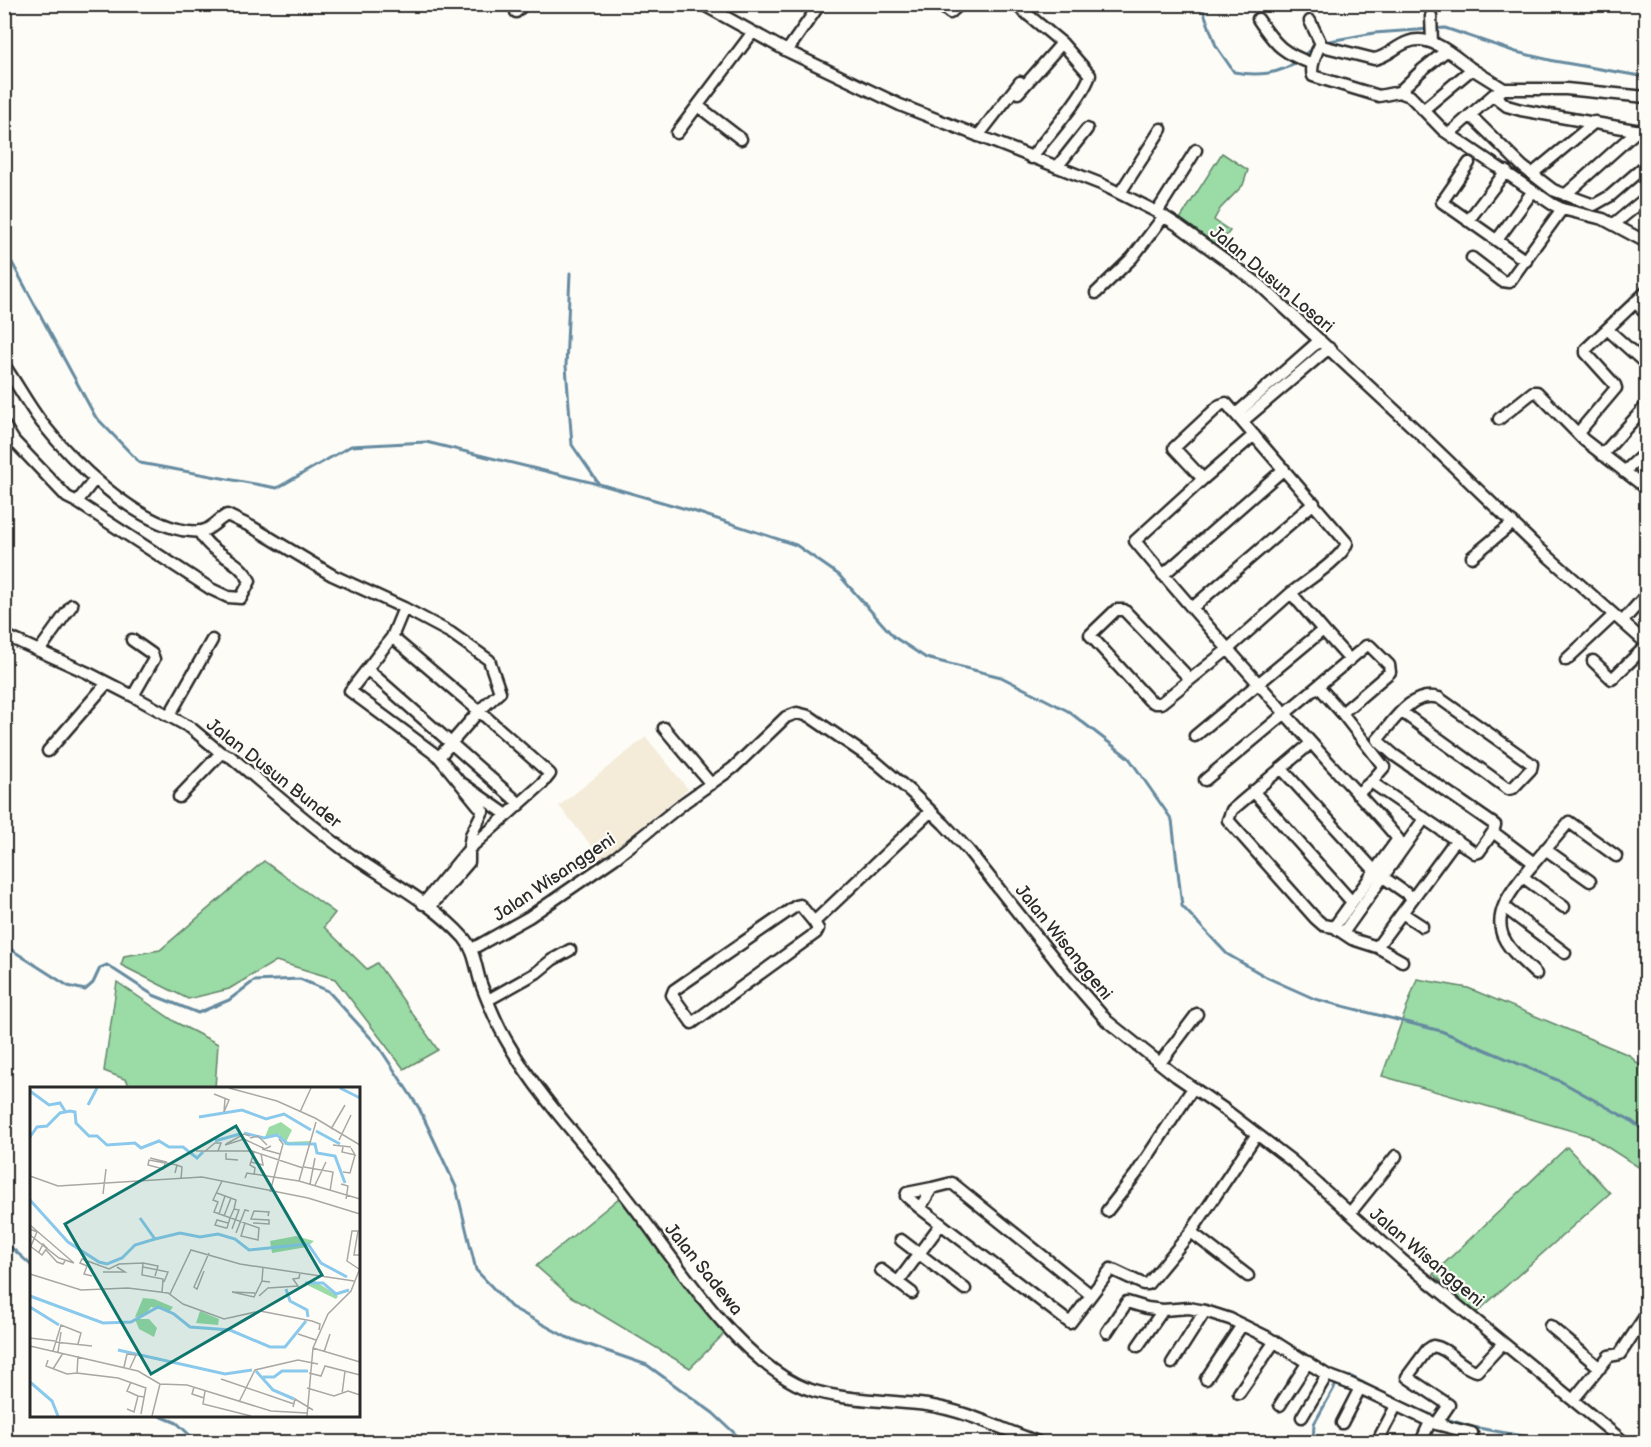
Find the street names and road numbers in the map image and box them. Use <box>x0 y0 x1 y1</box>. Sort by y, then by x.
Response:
street label: Jalan Dusun Losari <box>1205 221 1338 337</box>
street label: Jalan Dusun Bunder <box>202 714 346 833</box>
street label: Jalan Wisanggeni <box>489 829 619 926</box>
street label: Jalan Wisanggeni <box>1011 880 1117 1004</box>
street label: Jalan Wisanggeni <box>1365 1204 1488 1311</box>
street label: Jalan Sadewa <box>660 1219 747 1320</box>

